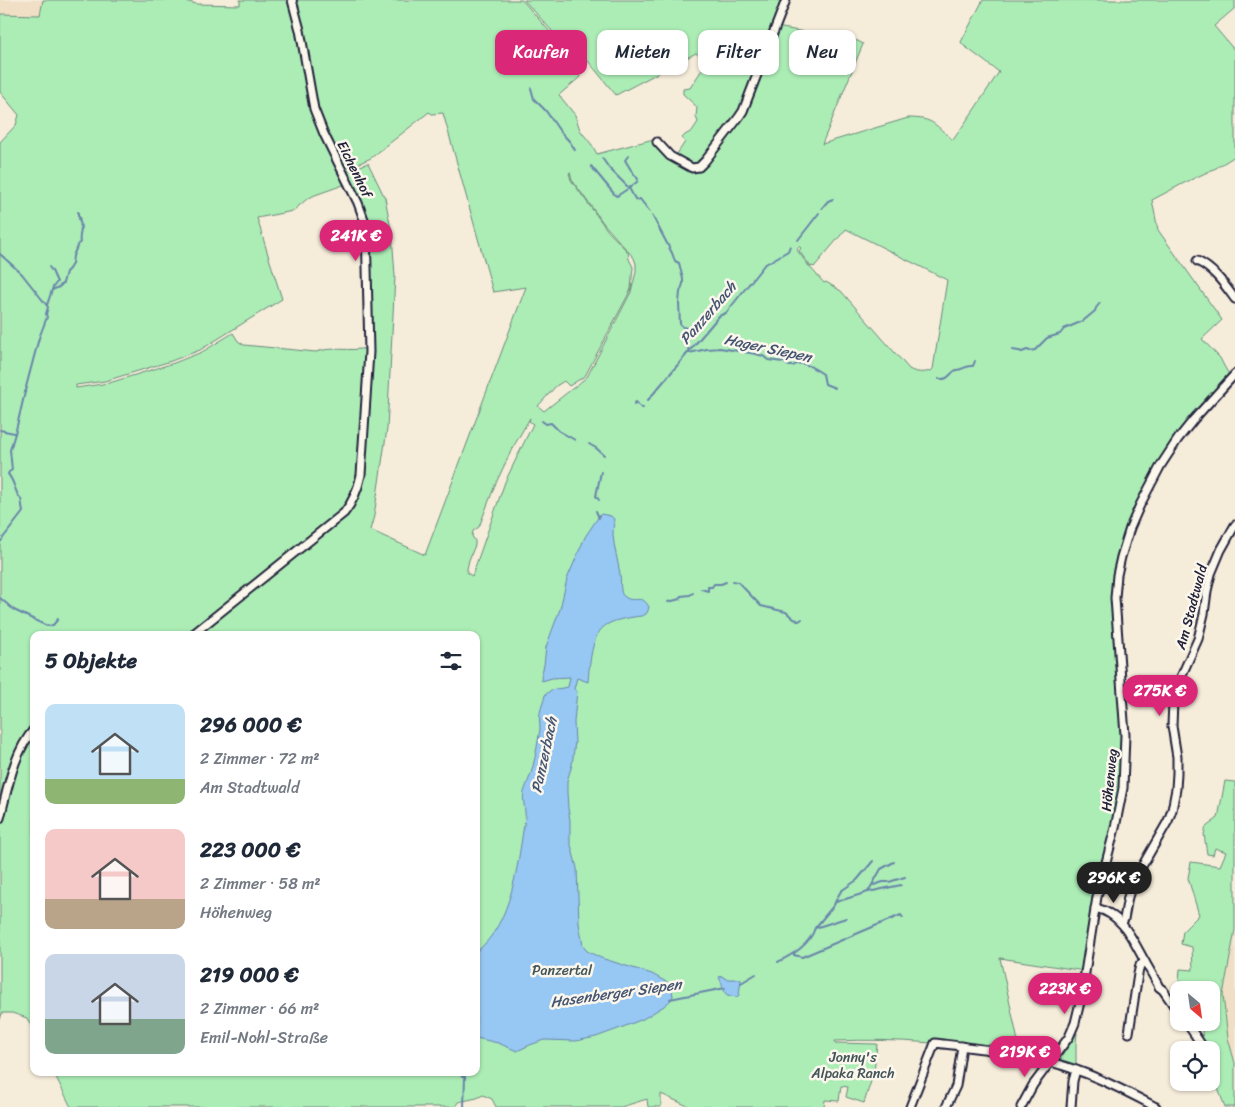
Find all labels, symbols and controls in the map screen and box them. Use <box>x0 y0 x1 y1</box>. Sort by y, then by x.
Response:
chip: Kaufen <box>495 30 587 75</box>
chip: Mieten <box>597 30 688 75</box>
chip: Filter <box>698 30 779 75</box>
chip: Neu <box>789 30 856 75</box>
street label: Eichenhof <box>330 136 380 204</box>
pin: 241K € <box>315 220 397 262</box>
text: 241K € <box>331 221 381 250</box>
water label: Panzerbach <box>673 275 744 351</box>
water label: Hager Siepen <box>722 326 816 370</box>
street label: Am Stadtwald <box>1168 560 1215 653</box>
text: 5 Objekte <box>45 642 137 680</box>
icon: filters <box>437 647 465 675</box>
pin: 275K € <box>1119 674 1201 717</box>
text: 275K € <box>1134 676 1186 705</box>
text: 296 000 € <box>200 706 302 744</box>
water label: Panzerbach <box>523 714 565 795</box>
icon: home <box>85 724 145 784</box>
text: 2 Zimmer · 72 m² <box>200 744 320 773</box>
street label: Höhenweg <box>1094 747 1125 813</box>
text: Am Stadtwald <box>200 773 300 802</box>
text: 223 000 € <box>200 831 300 869</box>
icon: home <box>85 849 145 909</box>
pin: 296K € <box>1073 862 1155 904</box>
text: 296K € <box>1088 863 1140 892</box>
text: 2 Zimmer · 58 m² <box>200 869 321 898</box>
text: Höhenweg <box>200 898 272 927</box>
text: 219 000 € <box>200 956 299 994</box>
park label: Panzertal <box>532 958 593 983</box>
water label: Hasenberger Siepen <box>549 971 685 1015</box>
pin: 223K € <box>1024 972 1106 1015</box>
icon: home <box>85 974 145 1034</box>
text: 223K € <box>1039 974 1091 1003</box>
north arrow <box>1170 981 1220 1031</box>
map controls <box>1170 981 1220 1091</box>
text: 2 Zimmer · 66 m² <box>200 994 319 1023</box>
text: Emil-Nohl-Straße <box>200 1023 328 1052</box>
pin: 219K € <box>984 1036 1066 1078</box>
text: 219K € <box>1000 1037 1050 1066</box>
button: locate <box>1170 1041 1220 1091</box>
park label: Jonny's Alpaka Ranch <box>810 1045 895 1086</box>

